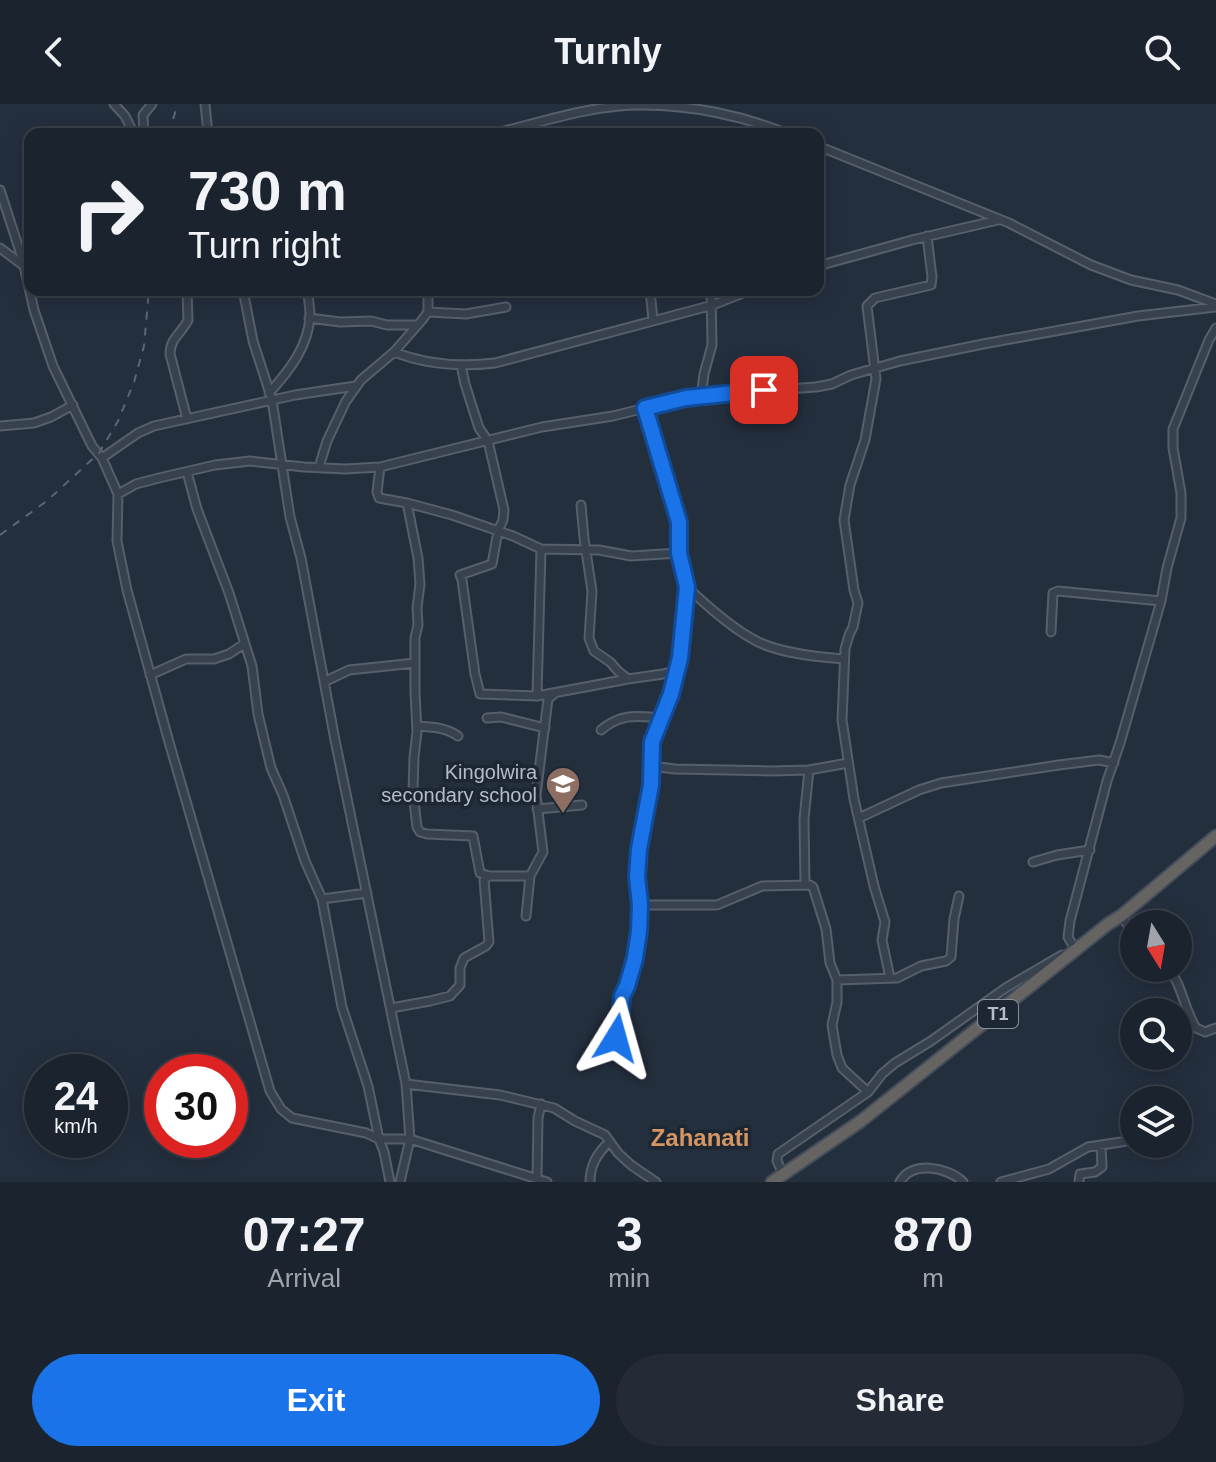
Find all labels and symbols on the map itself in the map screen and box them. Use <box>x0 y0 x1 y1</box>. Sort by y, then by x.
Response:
pin <box>730 356 798 424</box>
place label: Kingolwira secondary school <box>381 761 538 806</box>
school or university icon: Kingolwira secondary school <box>544 765 582 815</box>
north arrow <box>1120 910 1192 982</box>
position arrow <box>574 996 658 1080</box>
road number: T1 <box>978 1000 1018 1028</box>
speed limit sign: 30 <box>144 1054 248 1158</box>
district label: Zahanati <box>651 1124 749 1151</box>

